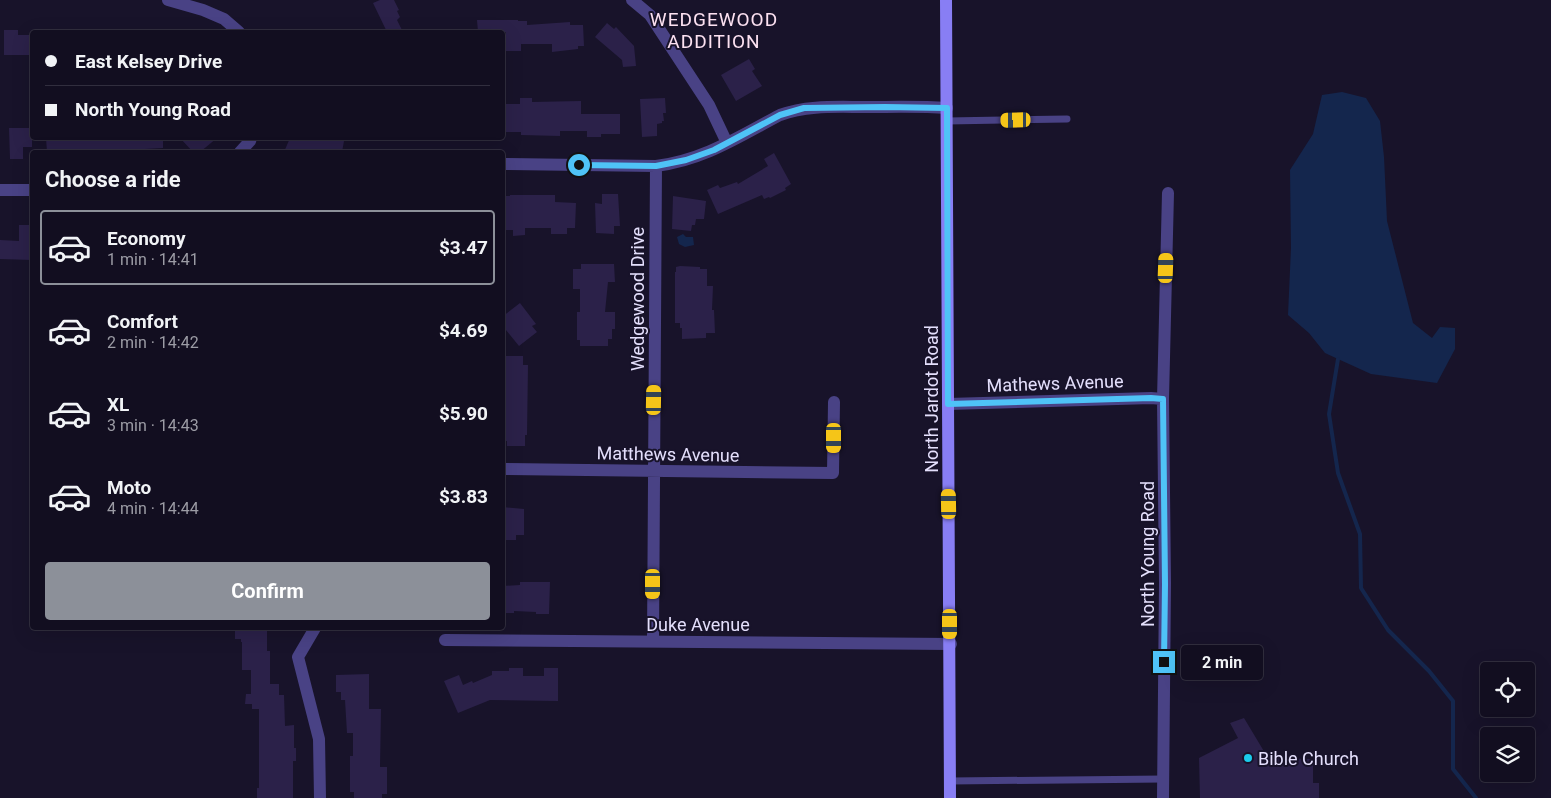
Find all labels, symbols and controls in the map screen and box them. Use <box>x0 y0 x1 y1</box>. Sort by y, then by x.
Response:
district label: WEDGEWOOD ADDITION <box>650 8 778 53</box>
text: East Kelsey Drive <box>75 50 222 73</box>
text: North Young Road <box>75 98 231 121</box>
car <box>1000 112 1031 128</box>
route start <box>568 154 590 176</box>
text: Choose a ride <box>45 167 181 192</box>
icon: car <box>47 225 92 270</box>
text: Economy <box>107 227 186 250</box>
street label: Wedgewood Drive <box>627 227 648 371</box>
text: $3.47 <box>439 236 488 259</box>
text: 1 min · 14:41 <box>107 250 199 269</box>
car <box>1157 253 1174 283</box>
icon: car <box>47 308 92 353</box>
text: Comfort <box>107 310 178 333</box>
text: $4.69 <box>439 319 488 342</box>
street label: North Jardot Road <box>921 325 942 473</box>
text: 2 min · 14:42 <box>107 333 199 352</box>
street label: Mathews Avenue <box>986 370 1124 396</box>
car <box>646 385 661 415</box>
icon: car <box>47 391 92 436</box>
text: XL <box>107 393 129 416</box>
text: $5.90 <box>439 402 488 425</box>
text: 3 min · 14:43 <box>107 416 199 435</box>
car <box>826 423 841 453</box>
street label: Matthews Avenue <box>596 442 740 466</box>
icon: car <box>47 474 92 519</box>
text: Moto <box>107 476 151 499</box>
street label: North Young Road <box>1137 481 1158 627</box>
text: $3.83 <box>439 485 488 508</box>
car <box>941 489 956 519</box>
text: 4 min · 14:44 <box>107 499 199 518</box>
button: Confirm <box>45 562 490 620</box>
car <box>645 569 660 599</box>
car <box>942 609 957 639</box>
street label: Duke Avenue <box>646 614 750 635</box>
callout: 2 min <box>1182 644 1264 680</box>
route end <box>1153 651 1175 673</box>
text: 2 min <box>1202 653 1242 672</box>
map controls <box>1480 662 1535 782</box>
button: locate <box>1480 662 1535 717</box>
button: layers <box>1480 727 1535 782</box>
place label: Bible Church <box>1258 748 1359 769</box>
marker: Bible Church <box>1242 752 1254 764</box>

